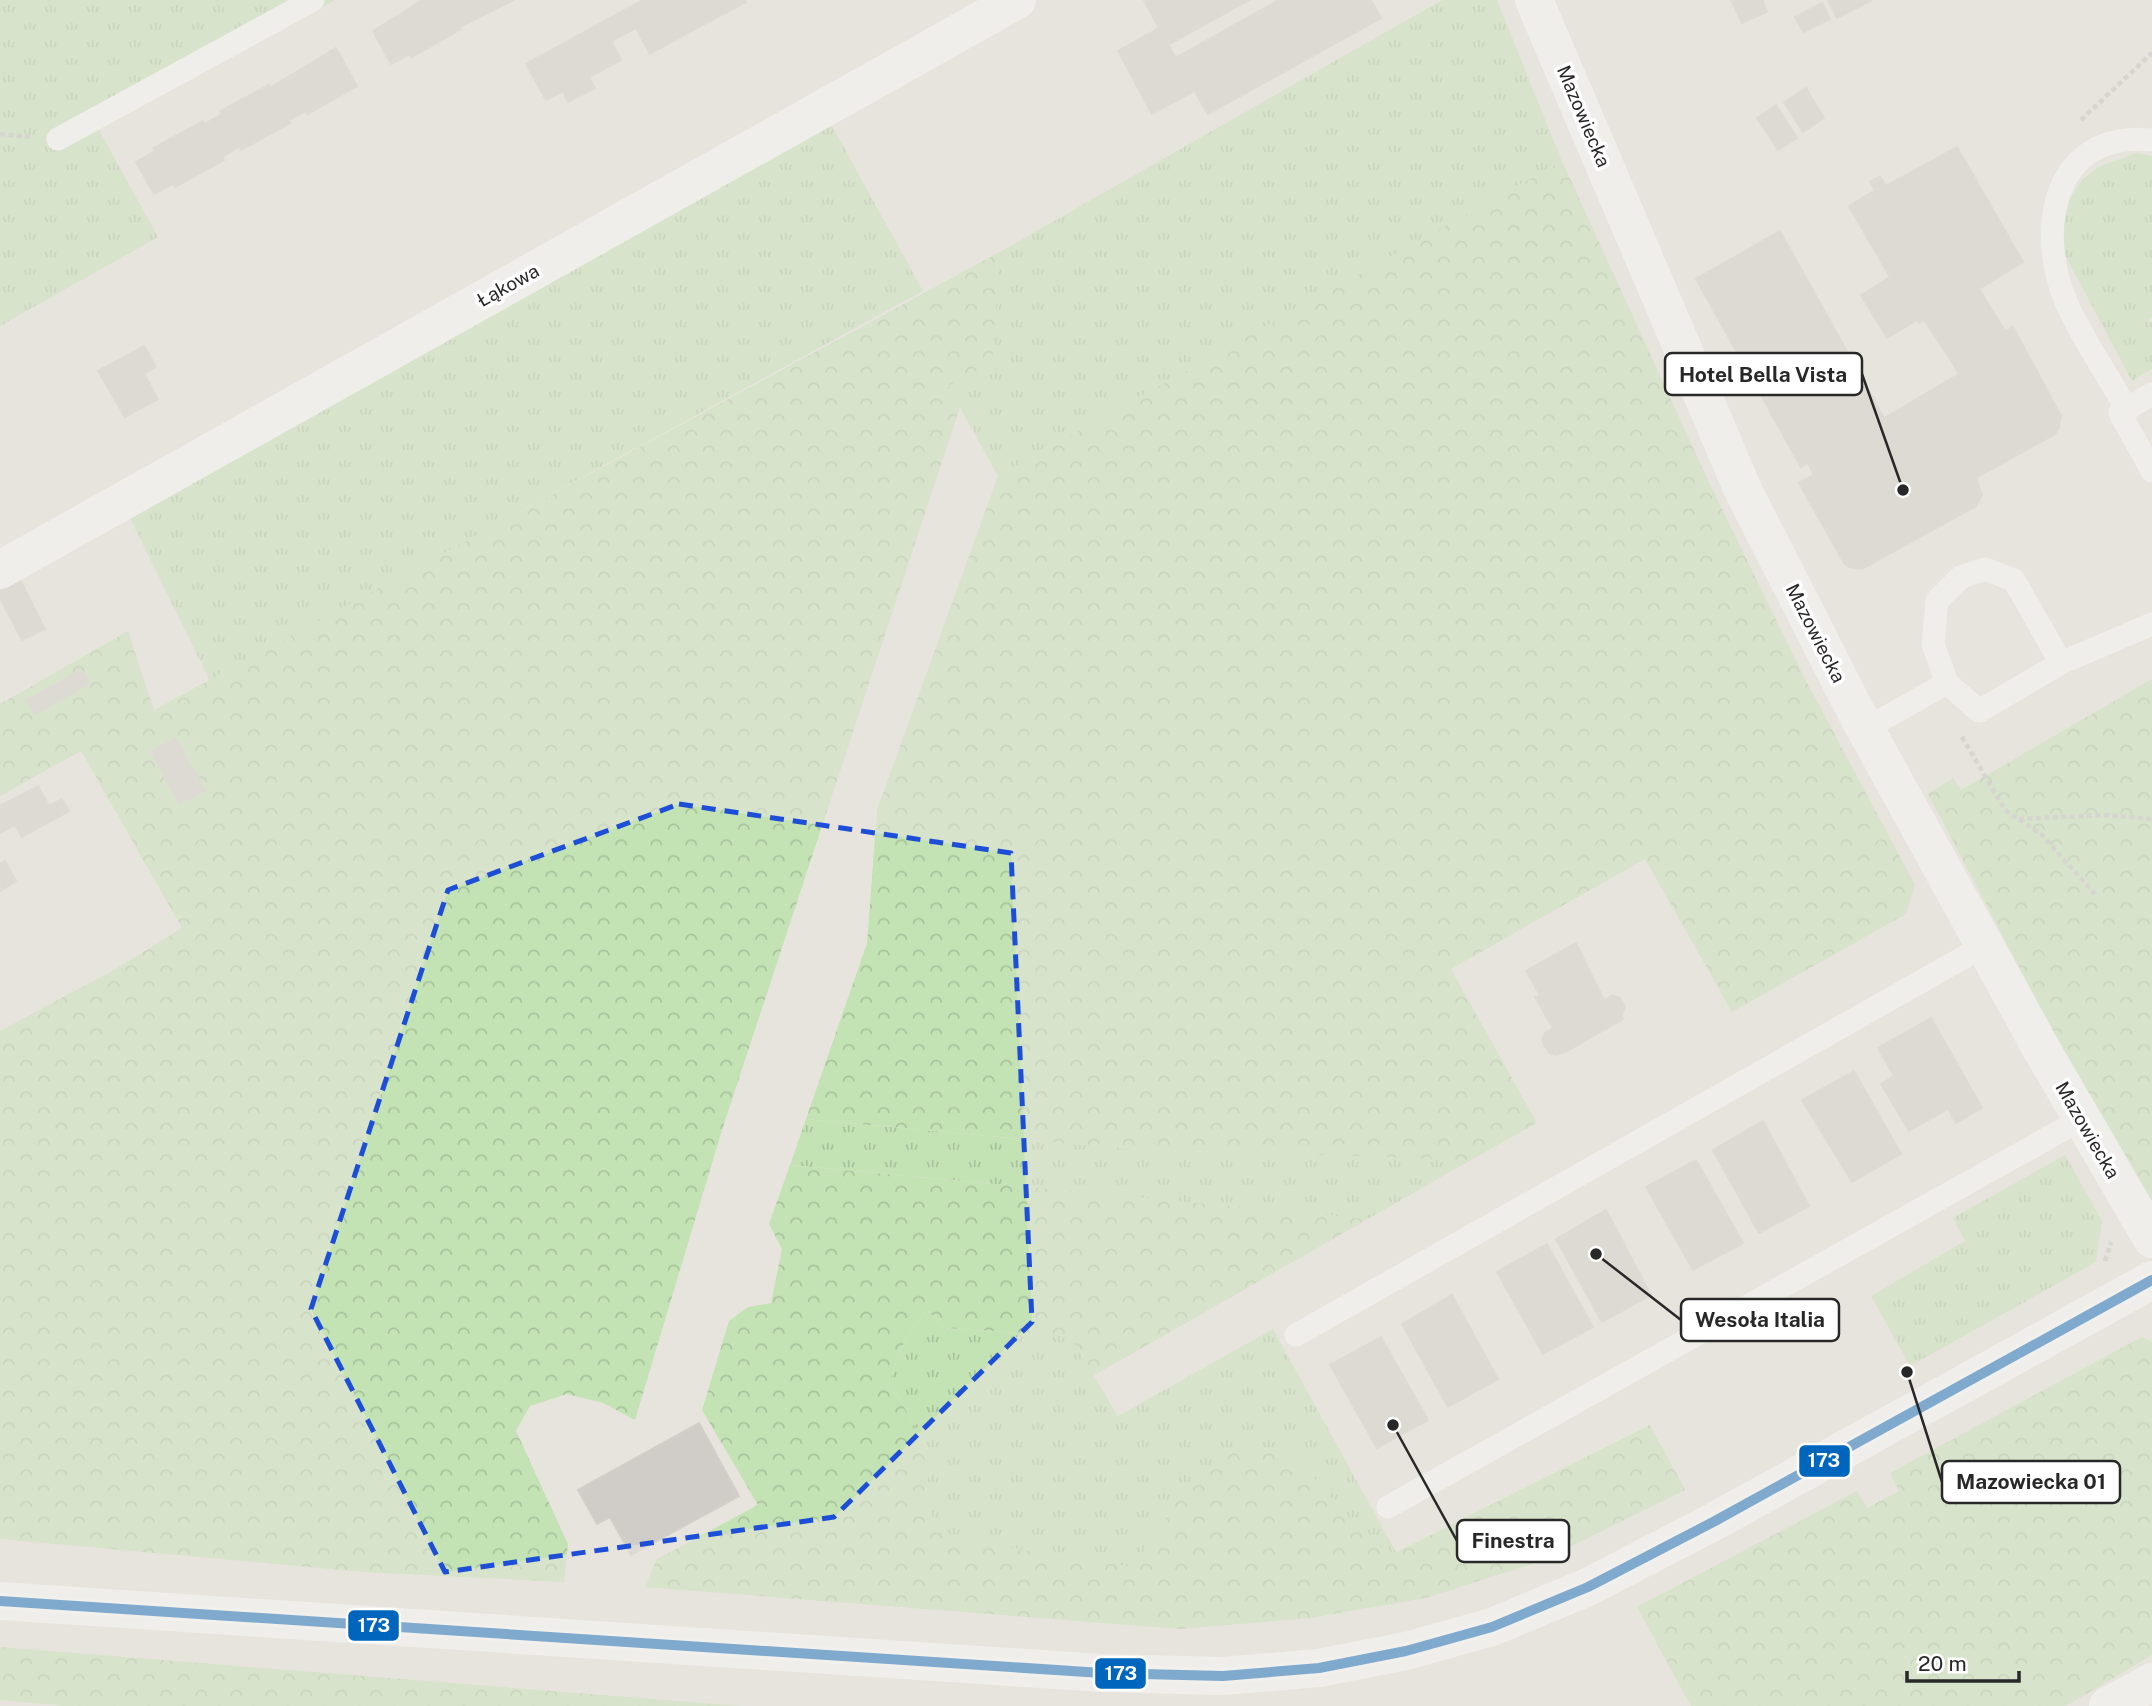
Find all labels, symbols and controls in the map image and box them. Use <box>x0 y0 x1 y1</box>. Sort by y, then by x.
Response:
street label: Mazowiecka <box>1553 62 1615 170</box>
street label: Łąkowa <box>473 259 543 311</box>
callout: Hotel Bella Vista <box>1665 353 1862 395</box>
text: Hotel Bella Vista <box>1679 362 1847 387</box>
street label: Mazowiecka <box>1782 580 1850 686</box>
street label: Mazowiecka <box>2051 1078 2125 1182</box>
callout: Wesoła Italia <box>1681 1299 1839 1341</box>
text: Wesoła Italia <box>1695 1307 1825 1332</box>
line badge: 173 <box>1798 1444 1851 1478</box>
text: 173 <box>1808 1449 1840 1471</box>
callout: Mazowiecka 01 <box>1942 1461 2120 1503</box>
text: Mazowiecka 01 <box>1956 1469 2106 1494</box>
callout: Finestra <box>1457 1520 1569 1562</box>
text: Finestra <box>1471 1528 1555 1553</box>
line badge: 173 <box>347 1609 400 1642</box>
text: 173 <box>358 1614 390 1636</box>
scale bar <box>1907 1640 2019 1684</box>
text: 20 m <box>1918 1651 1967 1676</box>
line badge: 173 <box>1094 1657 1147 1690</box>
text: 173 <box>1105 1662 1137 1684</box>

